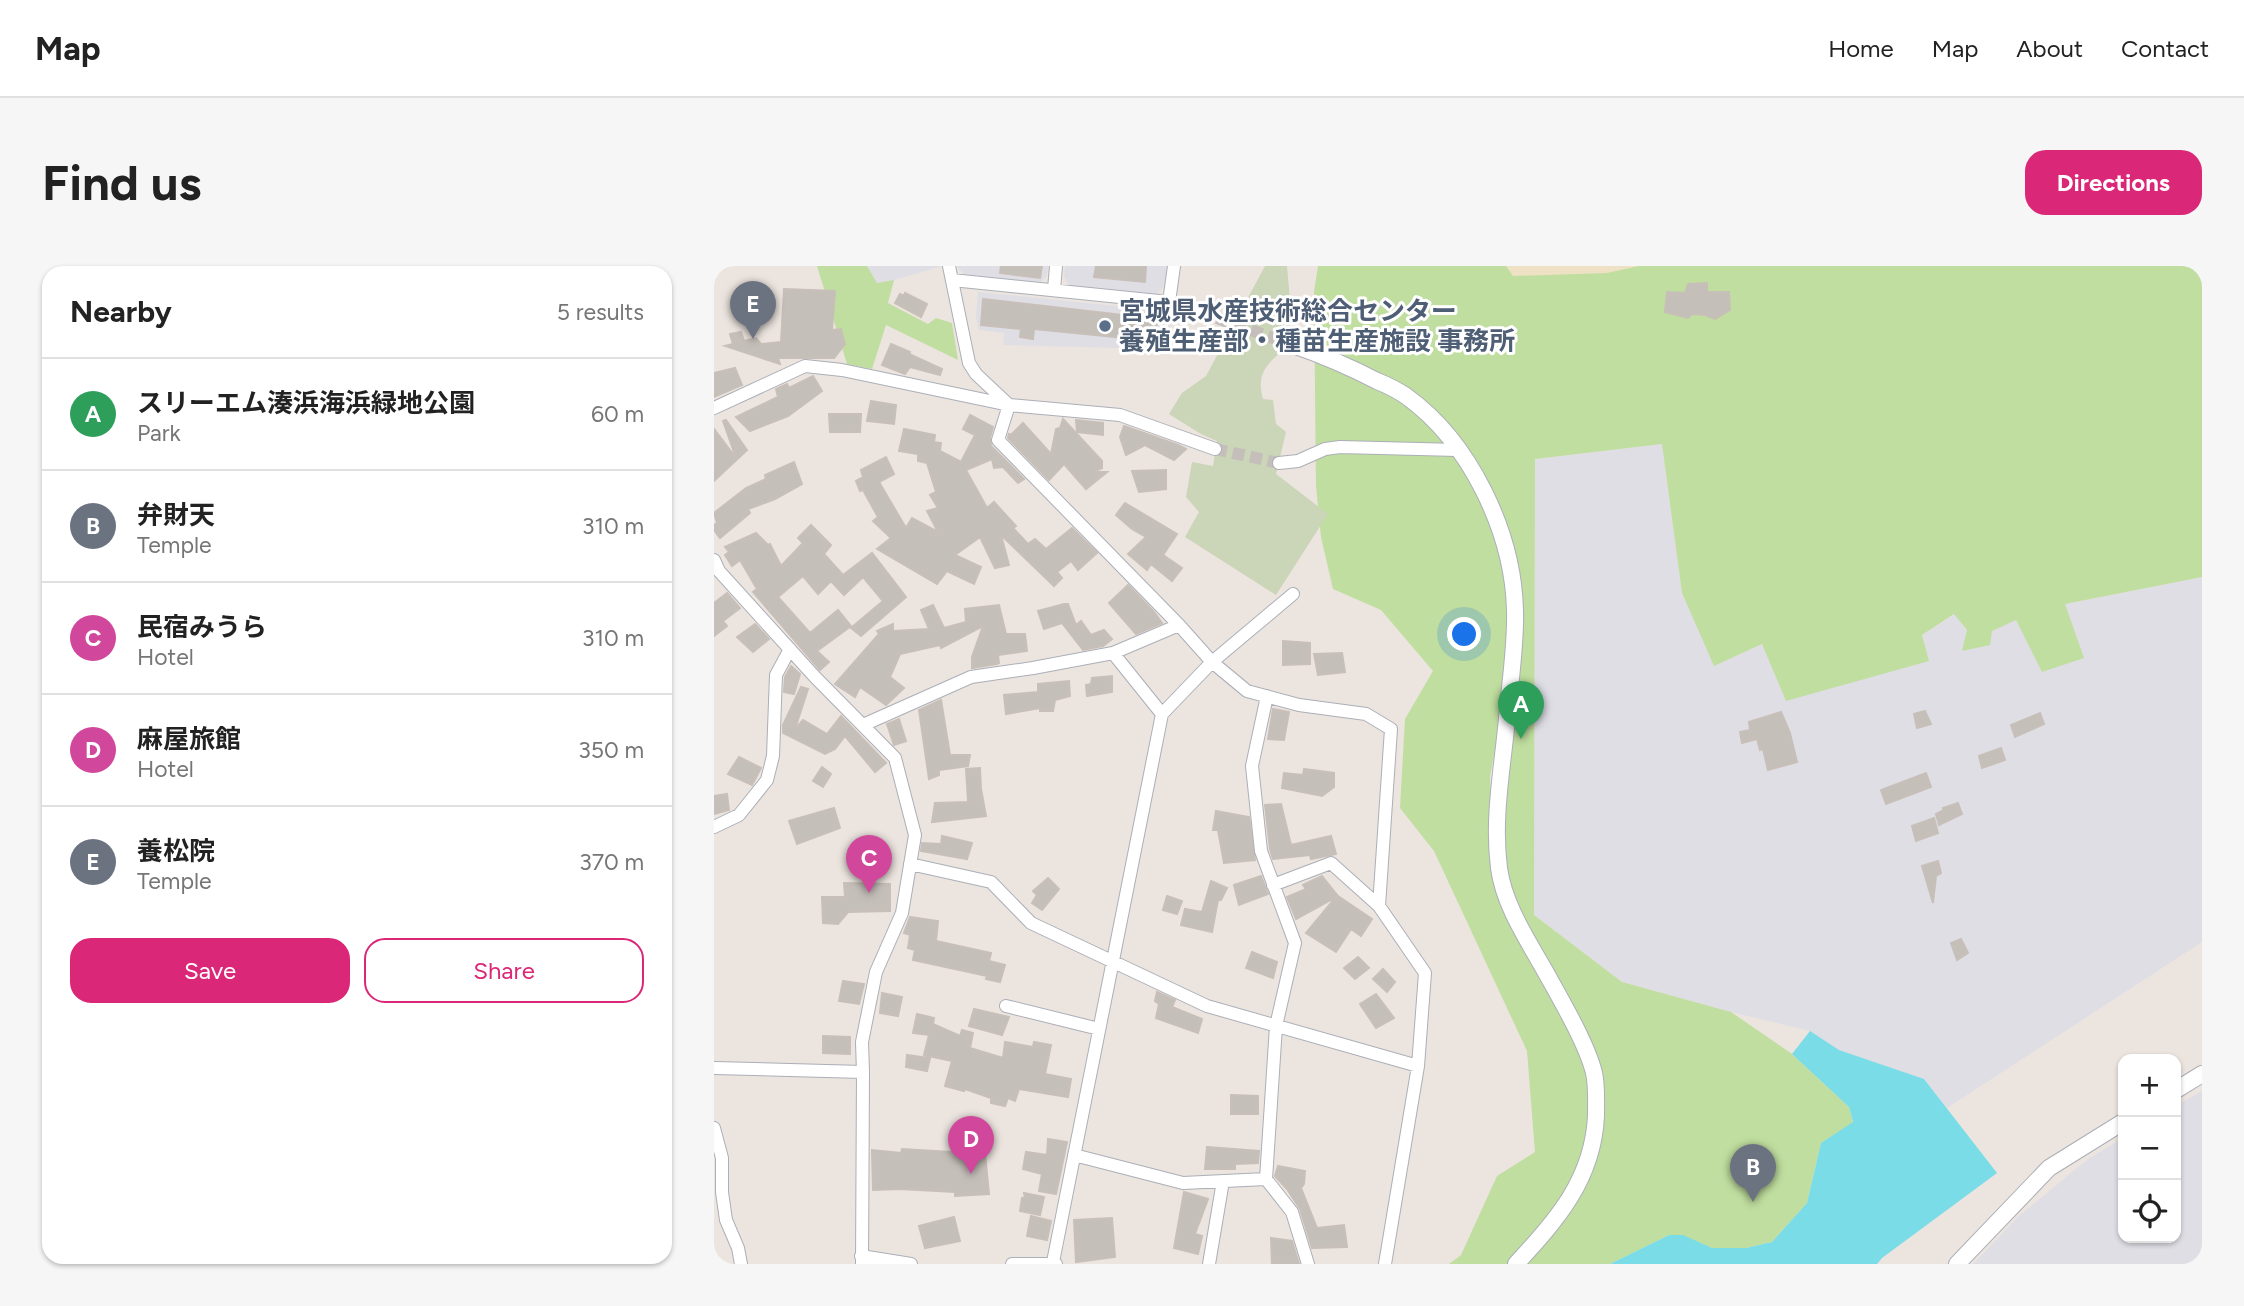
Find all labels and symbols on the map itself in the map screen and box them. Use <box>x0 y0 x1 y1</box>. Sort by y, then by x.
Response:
pin: E <box>730 281 776 339</box>
place label: 宮城県水産技術総合センター 養殖生産部・種苗生産施設 事務所 <box>1119 295 1515 357</box>
marker: 宮城県水産技術総合センター 養殖生産部・種苗生産施設 事務所 <box>1097 318 1113 334</box>
your location <box>1447 617 1481 651</box>
pin: A <box>1498 681 1544 739</box>
pin: C <box>846 835 892 893</box>
pin: D <box>948 1116 994 1174</box>
pin: B <box>1730 1144 1776 1202</box>

